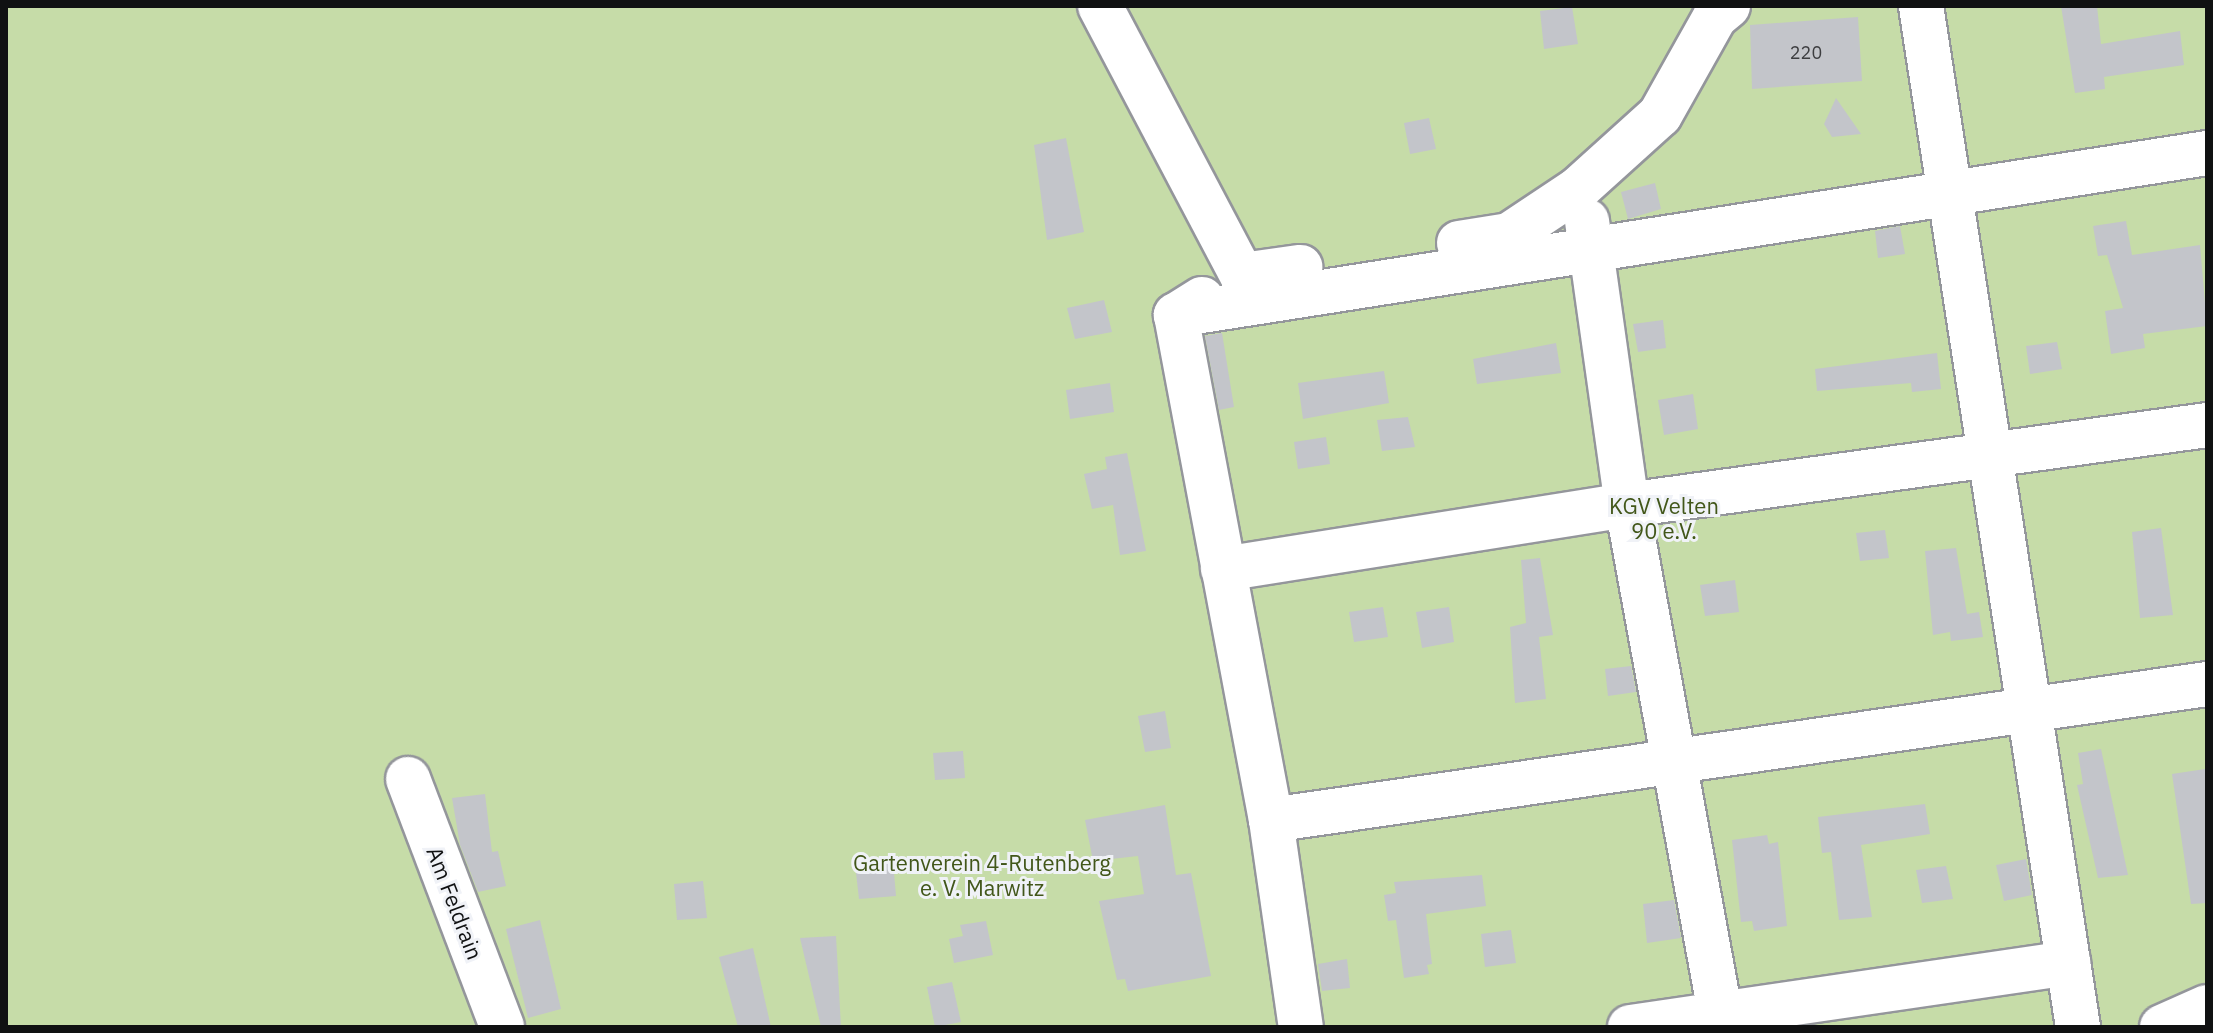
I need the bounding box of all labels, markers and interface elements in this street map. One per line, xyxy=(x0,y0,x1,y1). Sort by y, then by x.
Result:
house number: 220 xyxy=(1790,42,1822,64)
park label: KGV Velten 90 e.V. xyxy=(1609,492,1719,544)
street label: Am Feldrain xyxy=(421,843,489,963)
park label: Gartenverein 4-Rutenberg e. V. Marwitz xyxy=(853,849,1111,900)

